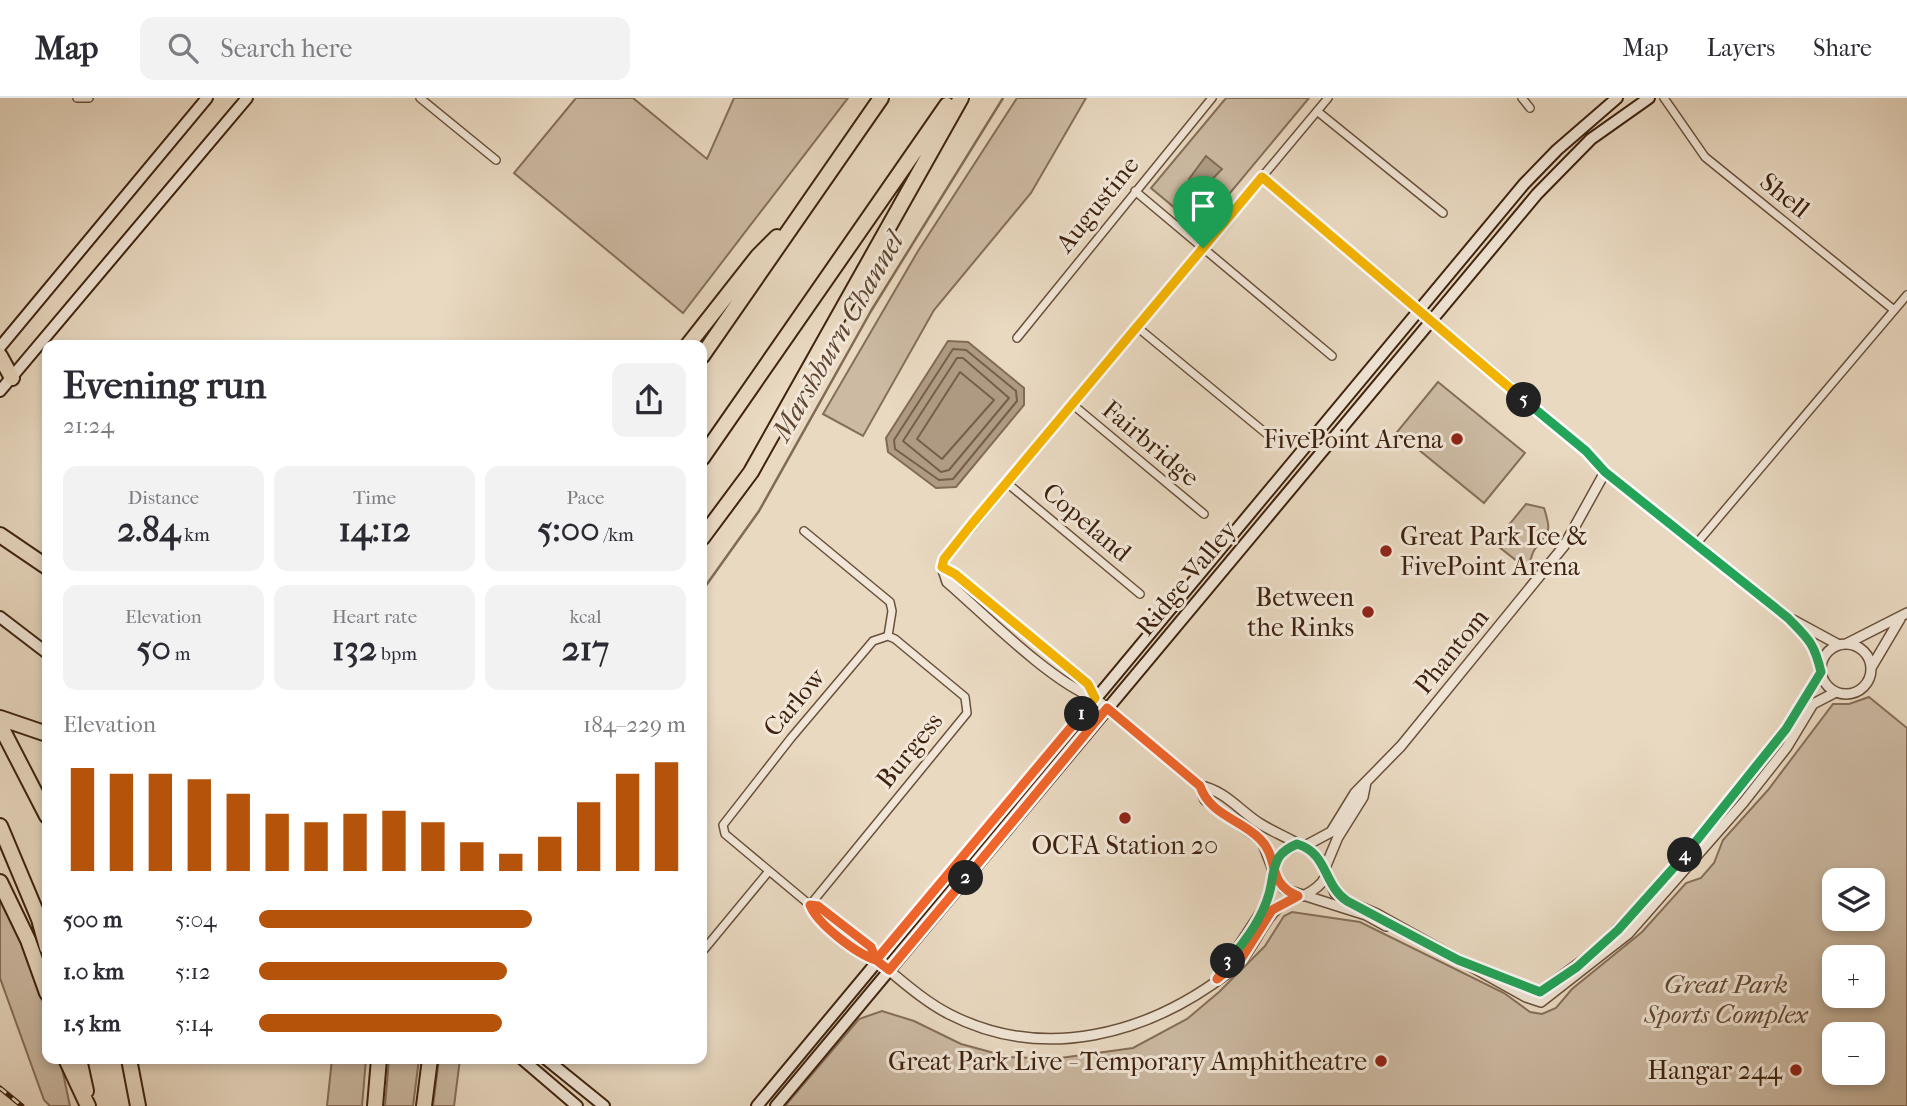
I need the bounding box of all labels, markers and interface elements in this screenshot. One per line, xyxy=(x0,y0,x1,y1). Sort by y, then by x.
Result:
search box xyxy=(140,17,630,80)
text: Map xyxy=(35,29,98,68)
icon: search xyxy=(164,29,202,67)
text: Search here xyxy=(220,33,352,64)
text: Map xyxy=(1623,34,1669,62)
text: Layers xyxy=(1707,34,1775,62)
text: Share xyxy=(1813,34,1872,62)
street label: Augustine xyxy=(1049,150,1146,259)
street label: Shell xyxy=(1754,166,1816,225)
pin xyxy=(1173,176,1233,248)
icon: arrive xyxy=(1184,187,1222,225)
water label: Marshburn Channel xyxy=(763,224,912,448)
text: Evening run xyxy=(63,363,266,408)
button: share xyxy=(612,363,686,437)
pin: 5 xyxy=(1506,382,1542,418)
text: 5 xyxy=(1519,388,1528,410)
street label: Fairbridge xyxy=(1096,394,1206,493)
text: 21:24 xyxy=(63,412,114,439)
place label: FivePoint Arena xyxy=(1263,424,1444,455)
marker: FivePoint Arena xyxy=(1449,431,1465,447)
street label: Copeland xyxy=(1036,476,1138,569)
text: Distance xyxy=(128,487,199,509)
text: Time xyxy=(353,487,396,509)
text: Pace xyxy=(567,487,604,509)
text: 2.84 xyxy=(117,509,180,550)
text: 14:12 xyxy=(338,509,411,550)
text: 5:00 xyxy=(537,509,599,550)
street label: Ridge Valley xyxy=(1129,514,1244,642)
place label: Great Park Ice & FivePoint Arena xyxy=(1400,521,1587,582)
text: km xyxy=(180,524,210,546)
text: /km xyxy=(599,524,634,546)
marker: Great Park Ice & FivePoint Arena xyxy=(1378,543,1394,559)
place label: Between the Rinks xyxy=(1247,582,1354,643)
street label: Phantom xyxy=(1408,602,1496,700)
marker: Between the Rinks xyxy=(1360,604,1376,620)
text: Elevation xyxy=(125,606,202,628)
text: Heart rate xyxy=(332,606,417,628)
text: kcal xyxy=(570,606,601,628)
text: 50 xyxy=(136,628,171,669)
text: 132 xyxy=(332,628,377,669)
text: 217 xyxy=(562,628,609,669)
text: m xyxy=(171,643,191,665)
text: bpm xyxy=(377,643,417,665)
street label: Carlow xyxy=(757,661,832,743)
pin: 1 xyxy=(1064,696,1100,732)
text: 1 xyxy=(1078,702,1085,724)
street label: Burgess xyxy=(869,706,949,794)
text: Elevation xyxy=(63,711,156,738)
text: 184–229 m xyxy=(583,711,686,738)
marker: OCFA Station 20 xyxy=(1117,810,1133,826)
place label: OCFA Station 20 xyxy=(1032,830,1218,861)
pin: 4 xyxy=(1668,838,1702,872)
text: 4 xyxy=(1679,843,1690,865)
pin: 2 xyxy=(948,860,984,896)
text: 2 xyxy=(961,866,970,888)
map controls xyxy=(1822,868,1885,1085)
button: layers xyxy=(1822,868,1885,931)
text: 500 m xyxy=(63,906,122,933)
text: 5:04 xyxy=(175,906,217,933)
pin: 3 xyxy=(1210,944,1246,978)
button: + xyxy=(1822,945,1885,1008)
text: 3 xyxy=(1224,949,1231,971)
text: 1.0 km xyxy=(63,958,124,985)
text: 5:12 xyxy=(175,958,211,985)
park label: Great Park Sports Complex xyxy=(1643,969,1809,1030)
text: 1.5 km xyxy=(63,1010,121,1037)
text: 5:14 xyxy=(175,1010,212,1037)
button: − xyxy=(1822,1022,1885,1085)
place label: Great Park Live - Temporary Amphitheatre xyxy=(888,1046,1367,1077)
marker: Great Park Live - Temporary Amphitheatre xyxy=(1373,1053,1389,1069)
place label: Hangar 244 xyxy=(1648,1055,1783,1086)
marker: Hangar 244 xyxy=(1788,1062,1804,1078)

